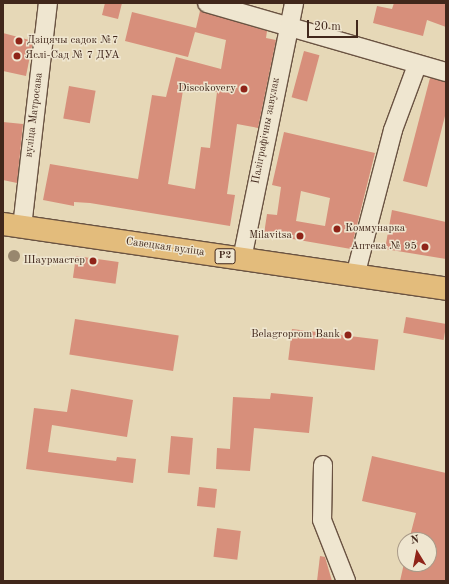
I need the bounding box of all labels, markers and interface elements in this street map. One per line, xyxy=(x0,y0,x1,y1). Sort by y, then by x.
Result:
scale bar xyxy=(309,12,360,38)
text: 20 m xyxy=(314,21,341,33)
place label: Дзіцячы садок №7 xyxy=(27,34,118,48)
marker: Дзіцячы садок №7 xyxy=(14,36,24,46)
place label: Яслі-Сад № 7 ДУА xyxy=(25,49,120,63)
marker: Яслі-Сад № 7 ДУА xyxy=(12,51,22,61)
street label: вуліца Матросава xyxy=(23,72,47,158)
street label: Паліграфічны завулак xyxy=(250,77,284,185)
place label: Discokovery xyxy=(178,82,236,96)
marker: Discokovery xyxy=(239,84,249,94)
place label: Коммунарка xyxy=(345,222,405,236)
marker: Коммунарка xyxy=(332,224,342,234)
place label: Milavitsa xyxy=(249,229,292,243)
marker: Milavitsa xyxy=(295,231,305,241)
street label: Савецкая вуліца xyxy=(125,236,205,260)
place label: Аптека № 95 xyxy=(351,240,417,254)
marker: Аптека № 95 xyxy=(420,242,430,252)
road number: Р2 xyxy=(214,248,236,264)
place label: Шаурмастер xyxy=(23,254,85,268)
marker: Шаурмастер xyxy=(88,256,98,266)
place label: Belagroprom Bank xyxy=(251,328,340,342)
marker: Belagroprom Bank xyxy=(343,330,353,340)
north arrow xyxy=(397,532,437,572)
text: N xyxy=(410,535,420,547)

